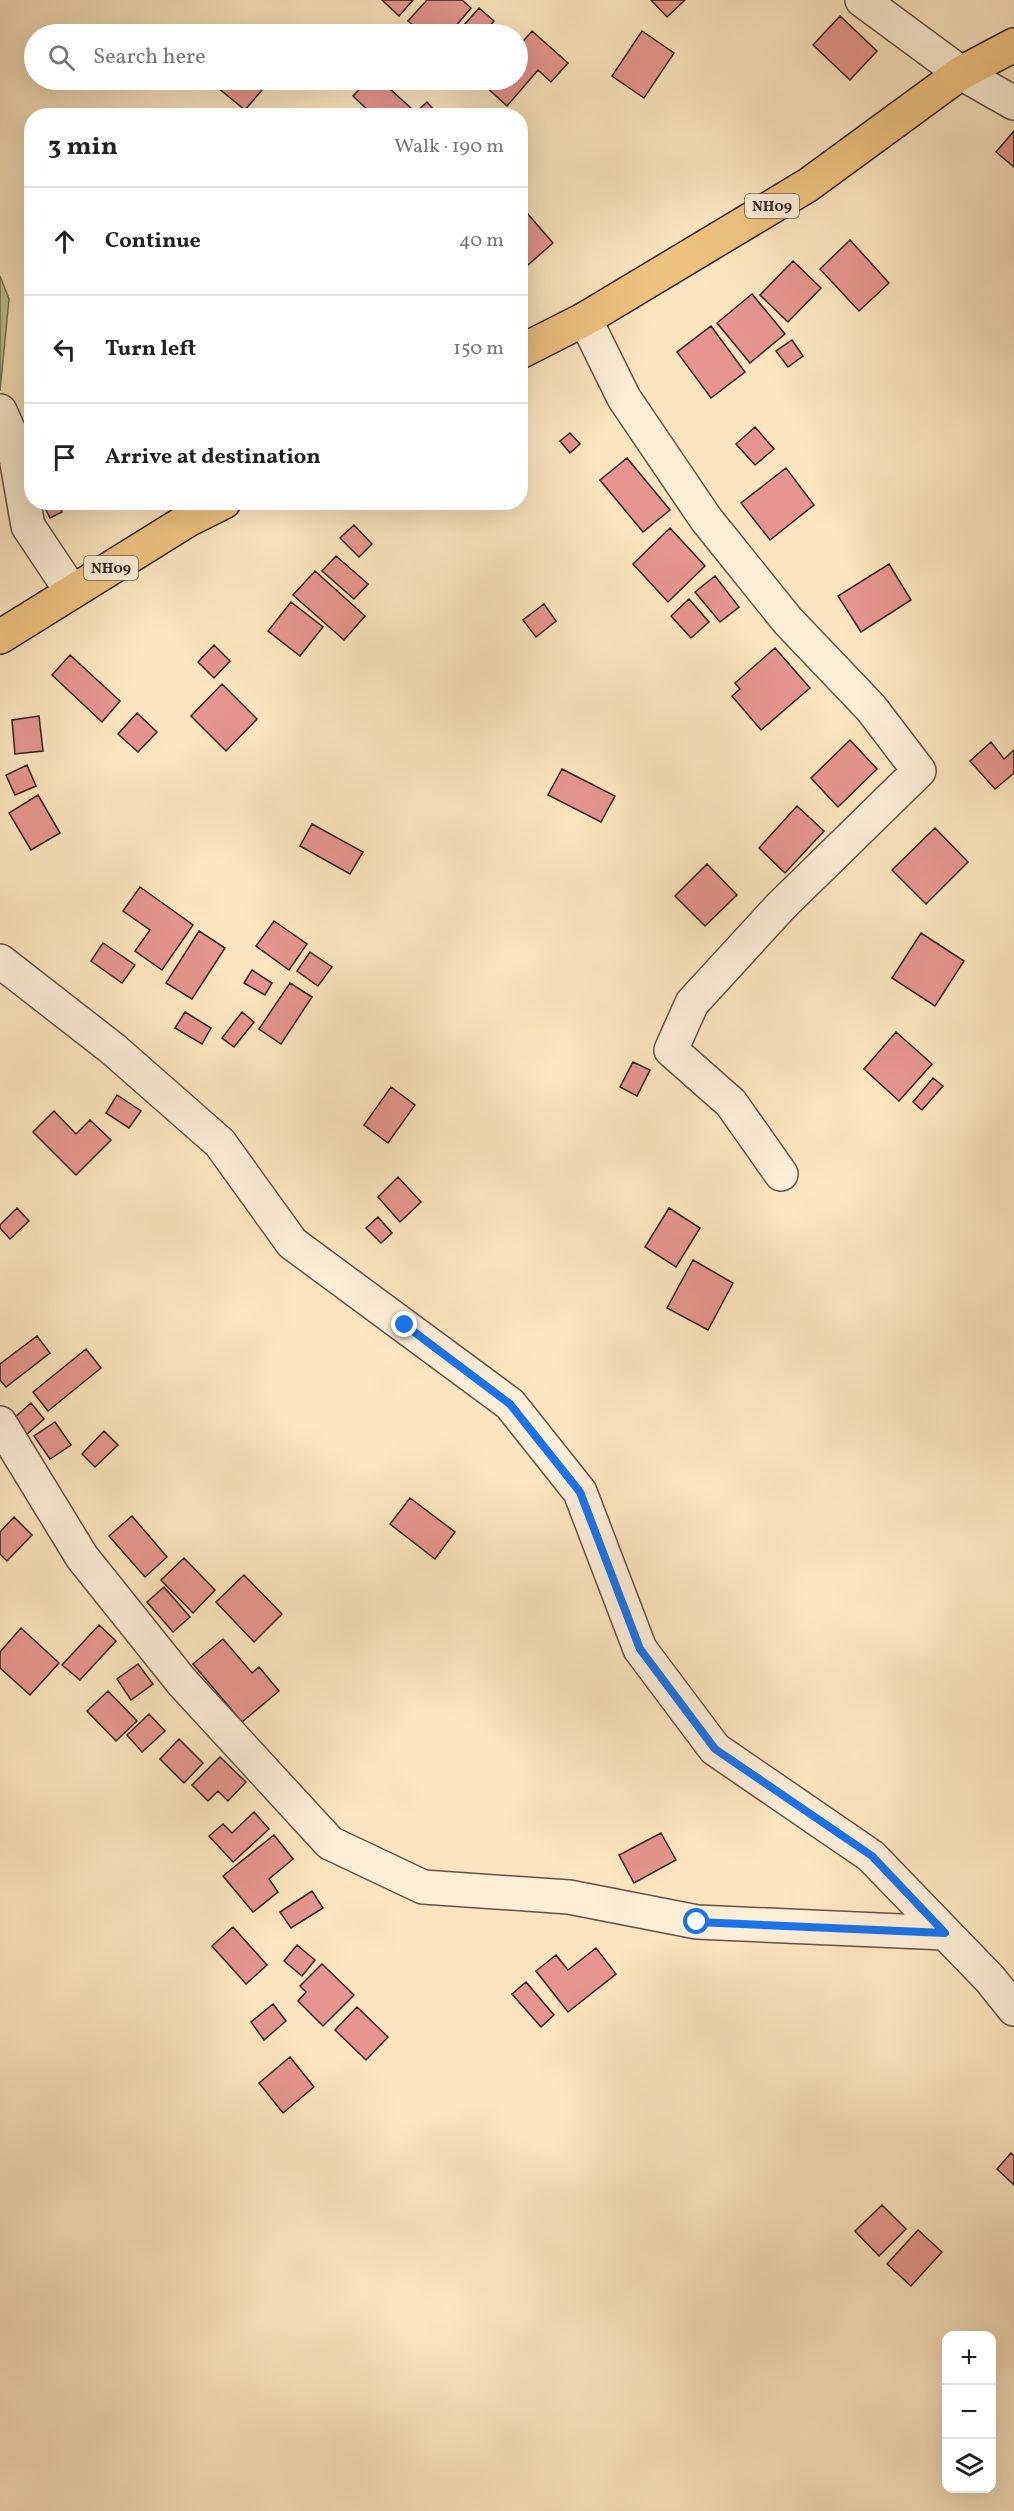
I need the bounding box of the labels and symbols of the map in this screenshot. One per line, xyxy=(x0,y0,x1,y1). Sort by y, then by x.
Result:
road number: NH09 xyxy=(745,194,799,218)
road number: NH09 xyxy=(84,556,138,580)
route end xyxy=(391,1311,417,1337)
route start xyxy=(683,1908,709,1934)

